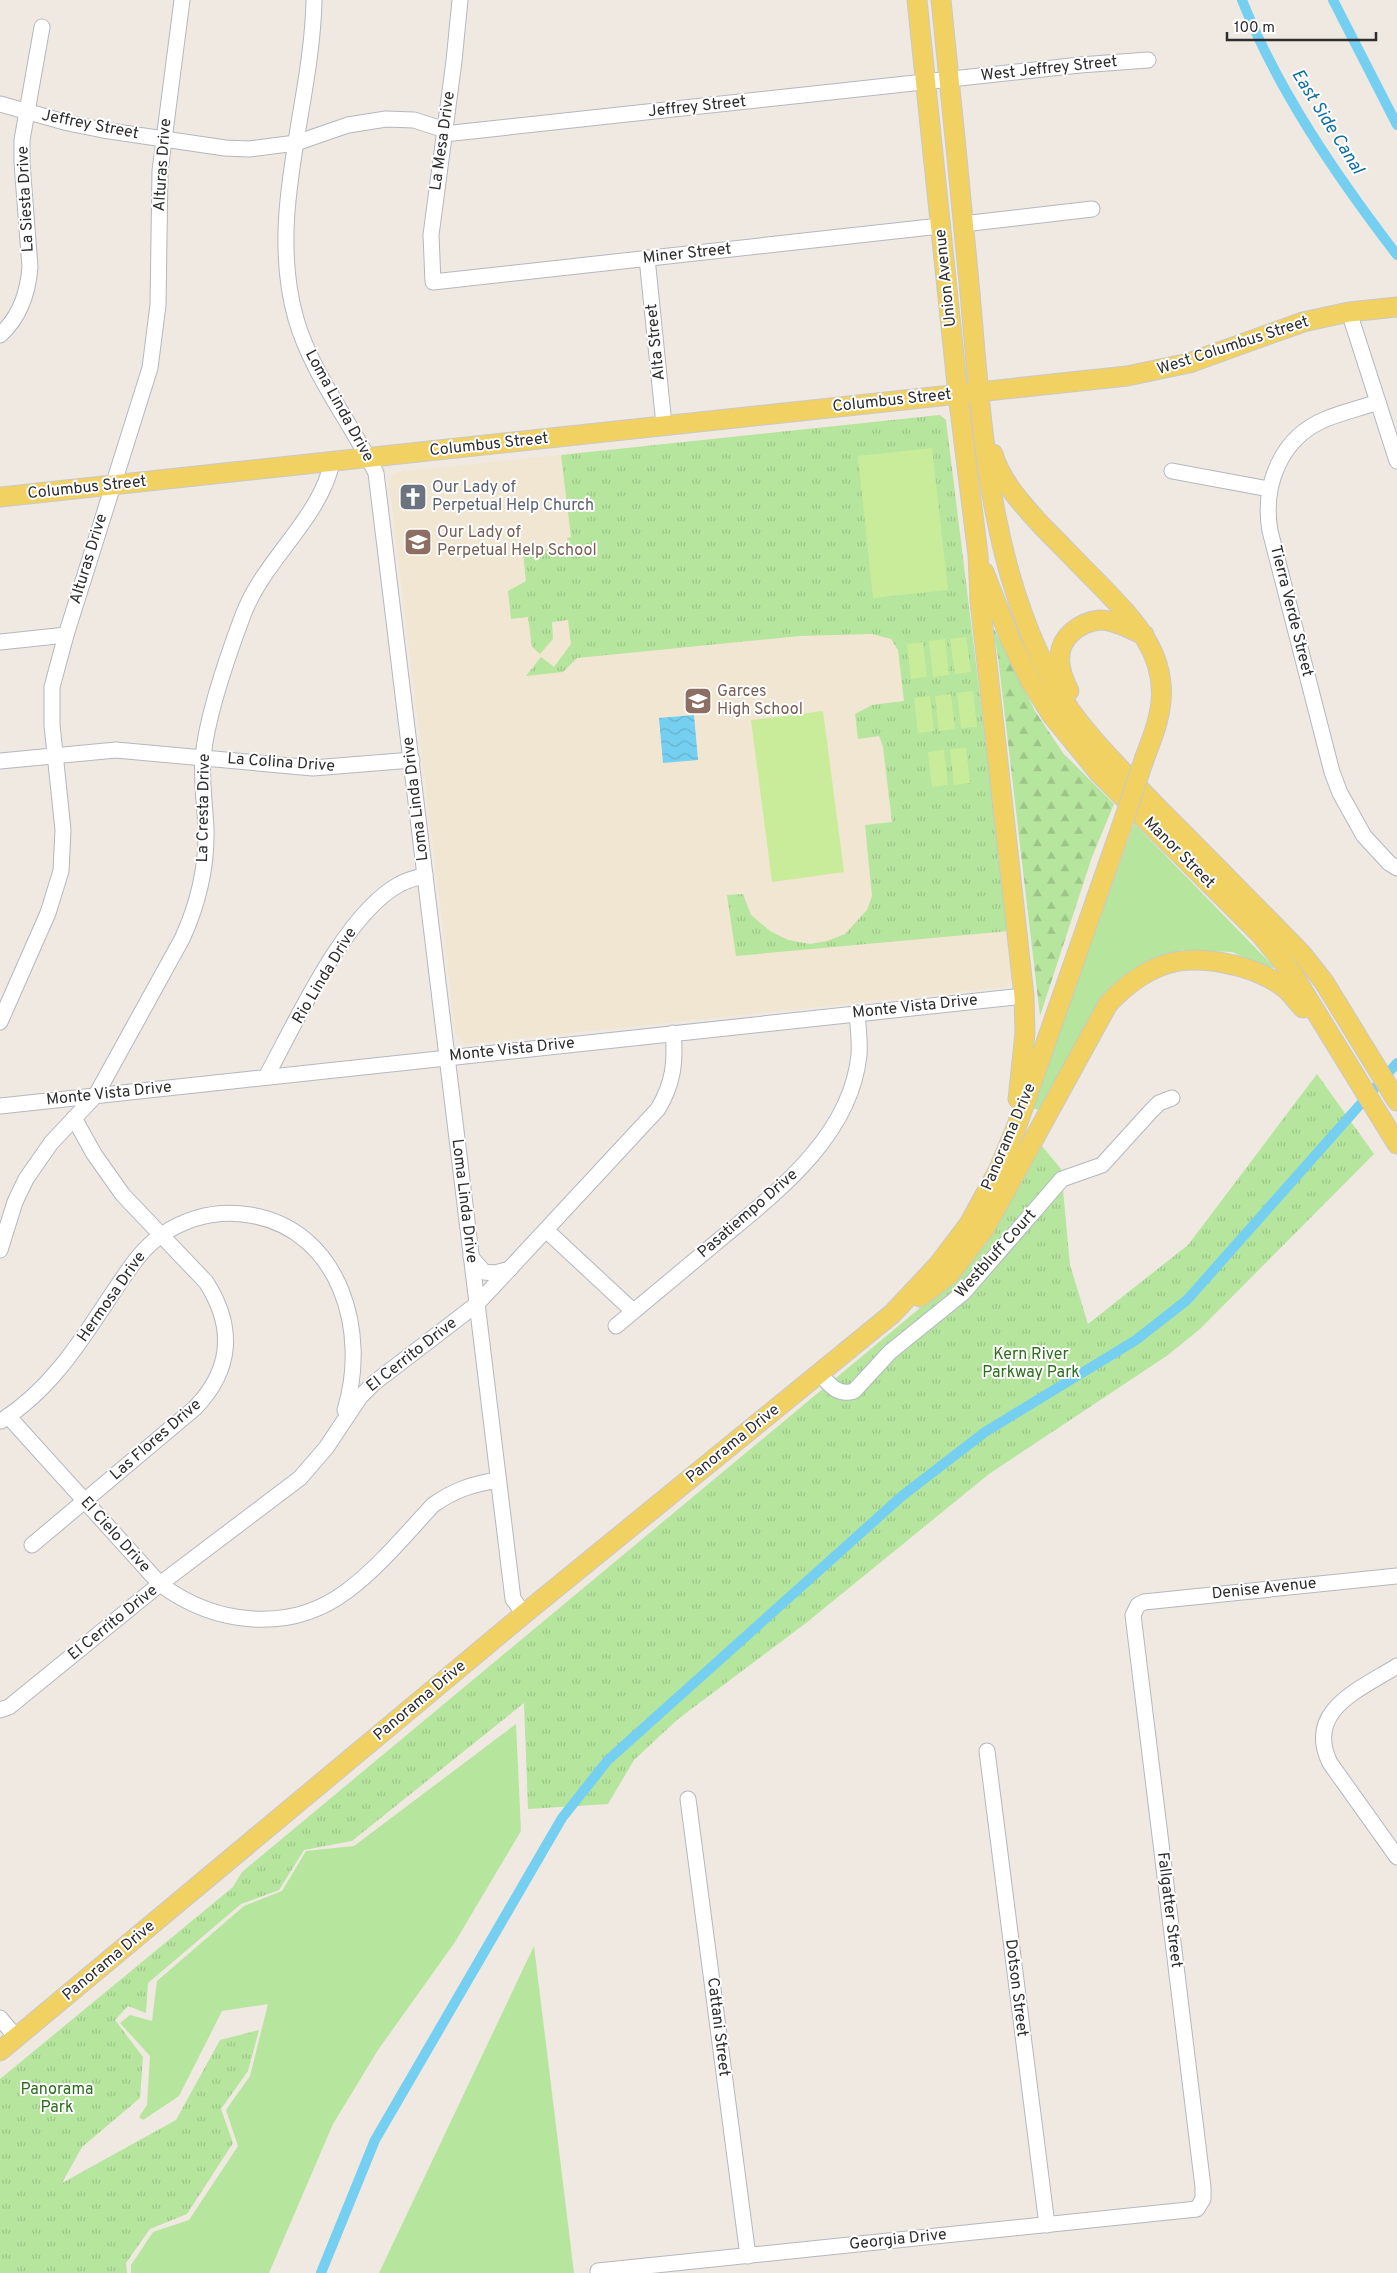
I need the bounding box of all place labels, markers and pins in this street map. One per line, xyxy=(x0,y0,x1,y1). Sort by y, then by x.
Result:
place label: Our Lady of Perpetual Help Church xyxy=(432,478,594,516)
church icon: Our Lady of Perpetual Help Church xyxy=(398,482,428,512)
place label: Our Lady of Perpetual Help School xyxy=(437,523,597,561)
school or university icon: Our Lady of Perpetual Help School xyxy=(403,527,433,557)
place label: Garces High School xyxy=(717,682,803,720)
school or university icon: Garces High School xyxy=(683,686,713,716)

